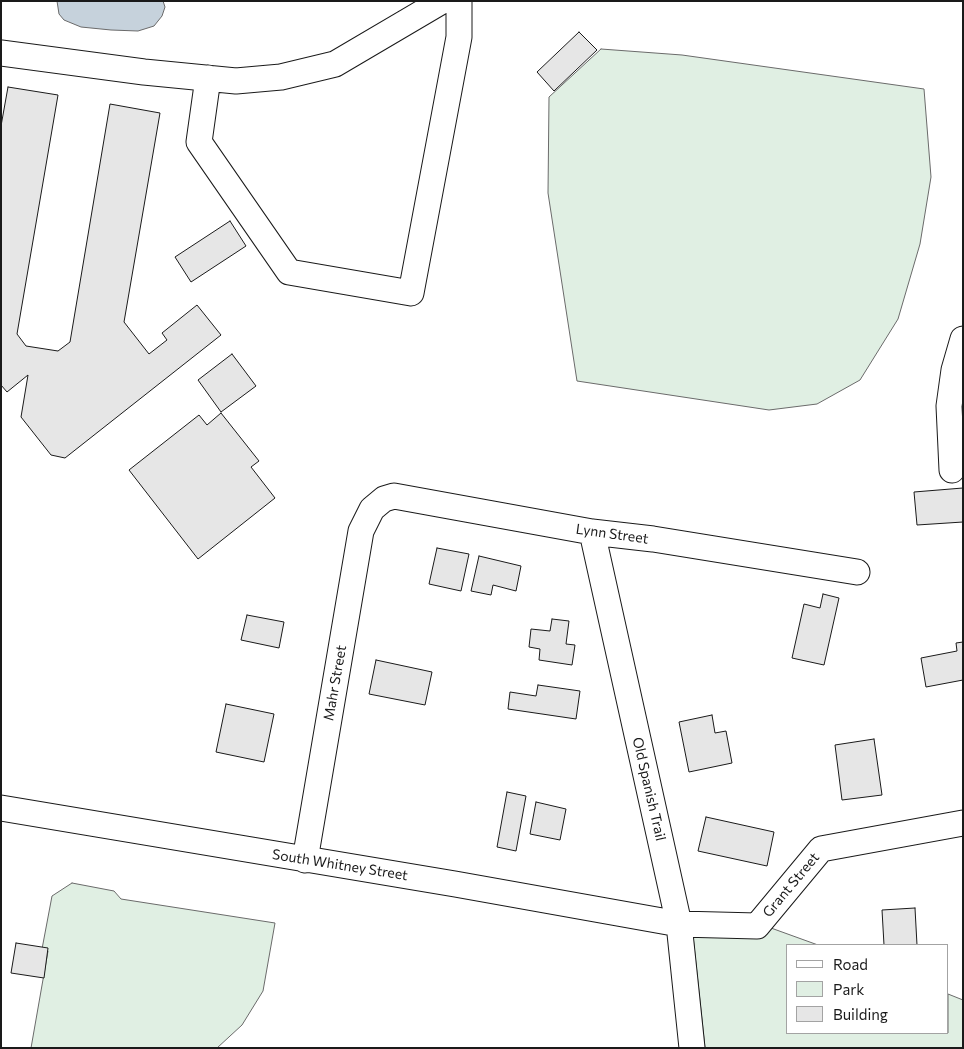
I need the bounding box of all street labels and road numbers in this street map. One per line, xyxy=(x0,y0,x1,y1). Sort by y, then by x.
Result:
street label: Lynn Street xyxy=(575,521,649,547)
street label: Mahr Street xyxy=(320,644,350,722)
street label: Old Spanish Trail xyxy=(629,735,669,843)
street label: South Whitney Street xyxy=(271,846,409,884)
street label: Grant Street xyxy=(759,849,823,921)

